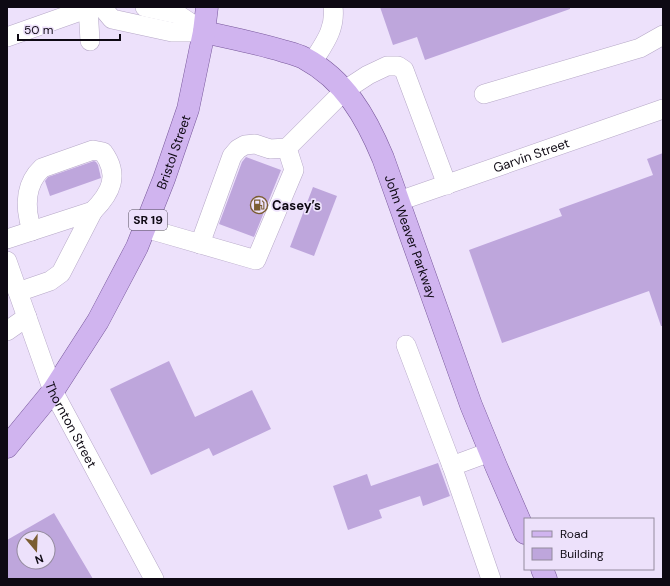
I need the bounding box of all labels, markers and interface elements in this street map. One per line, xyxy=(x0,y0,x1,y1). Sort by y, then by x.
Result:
scale bar xyxy=(18,16,120,42)
text: 50 m xyxy=(24,22,53,38)
street label: Bristol Street xyxy=(152,112,194,192)
street label: Garvin Street xyxy=(491,134,572,176)
street label: John Weaver Parkway xyxy=(381,172,441,301)
fuel station icon: Casey’s xyxy=(249,195,269,215)
place label: Casey’s xyxy=(272,197,321,214)
road number: SR 19 xyxy=(129,210,167,230)
street label: Thornton Street xyxy=(42,379,101,471)
legend xyxy=(524,518,654,570)
text: Road xyxy=(560,526,588,542)
north arrow xyxy=(16,530,56,570)
text: Building xyxy=(560,546,604,562)
text: N xyxy=(33,552,45,567)

